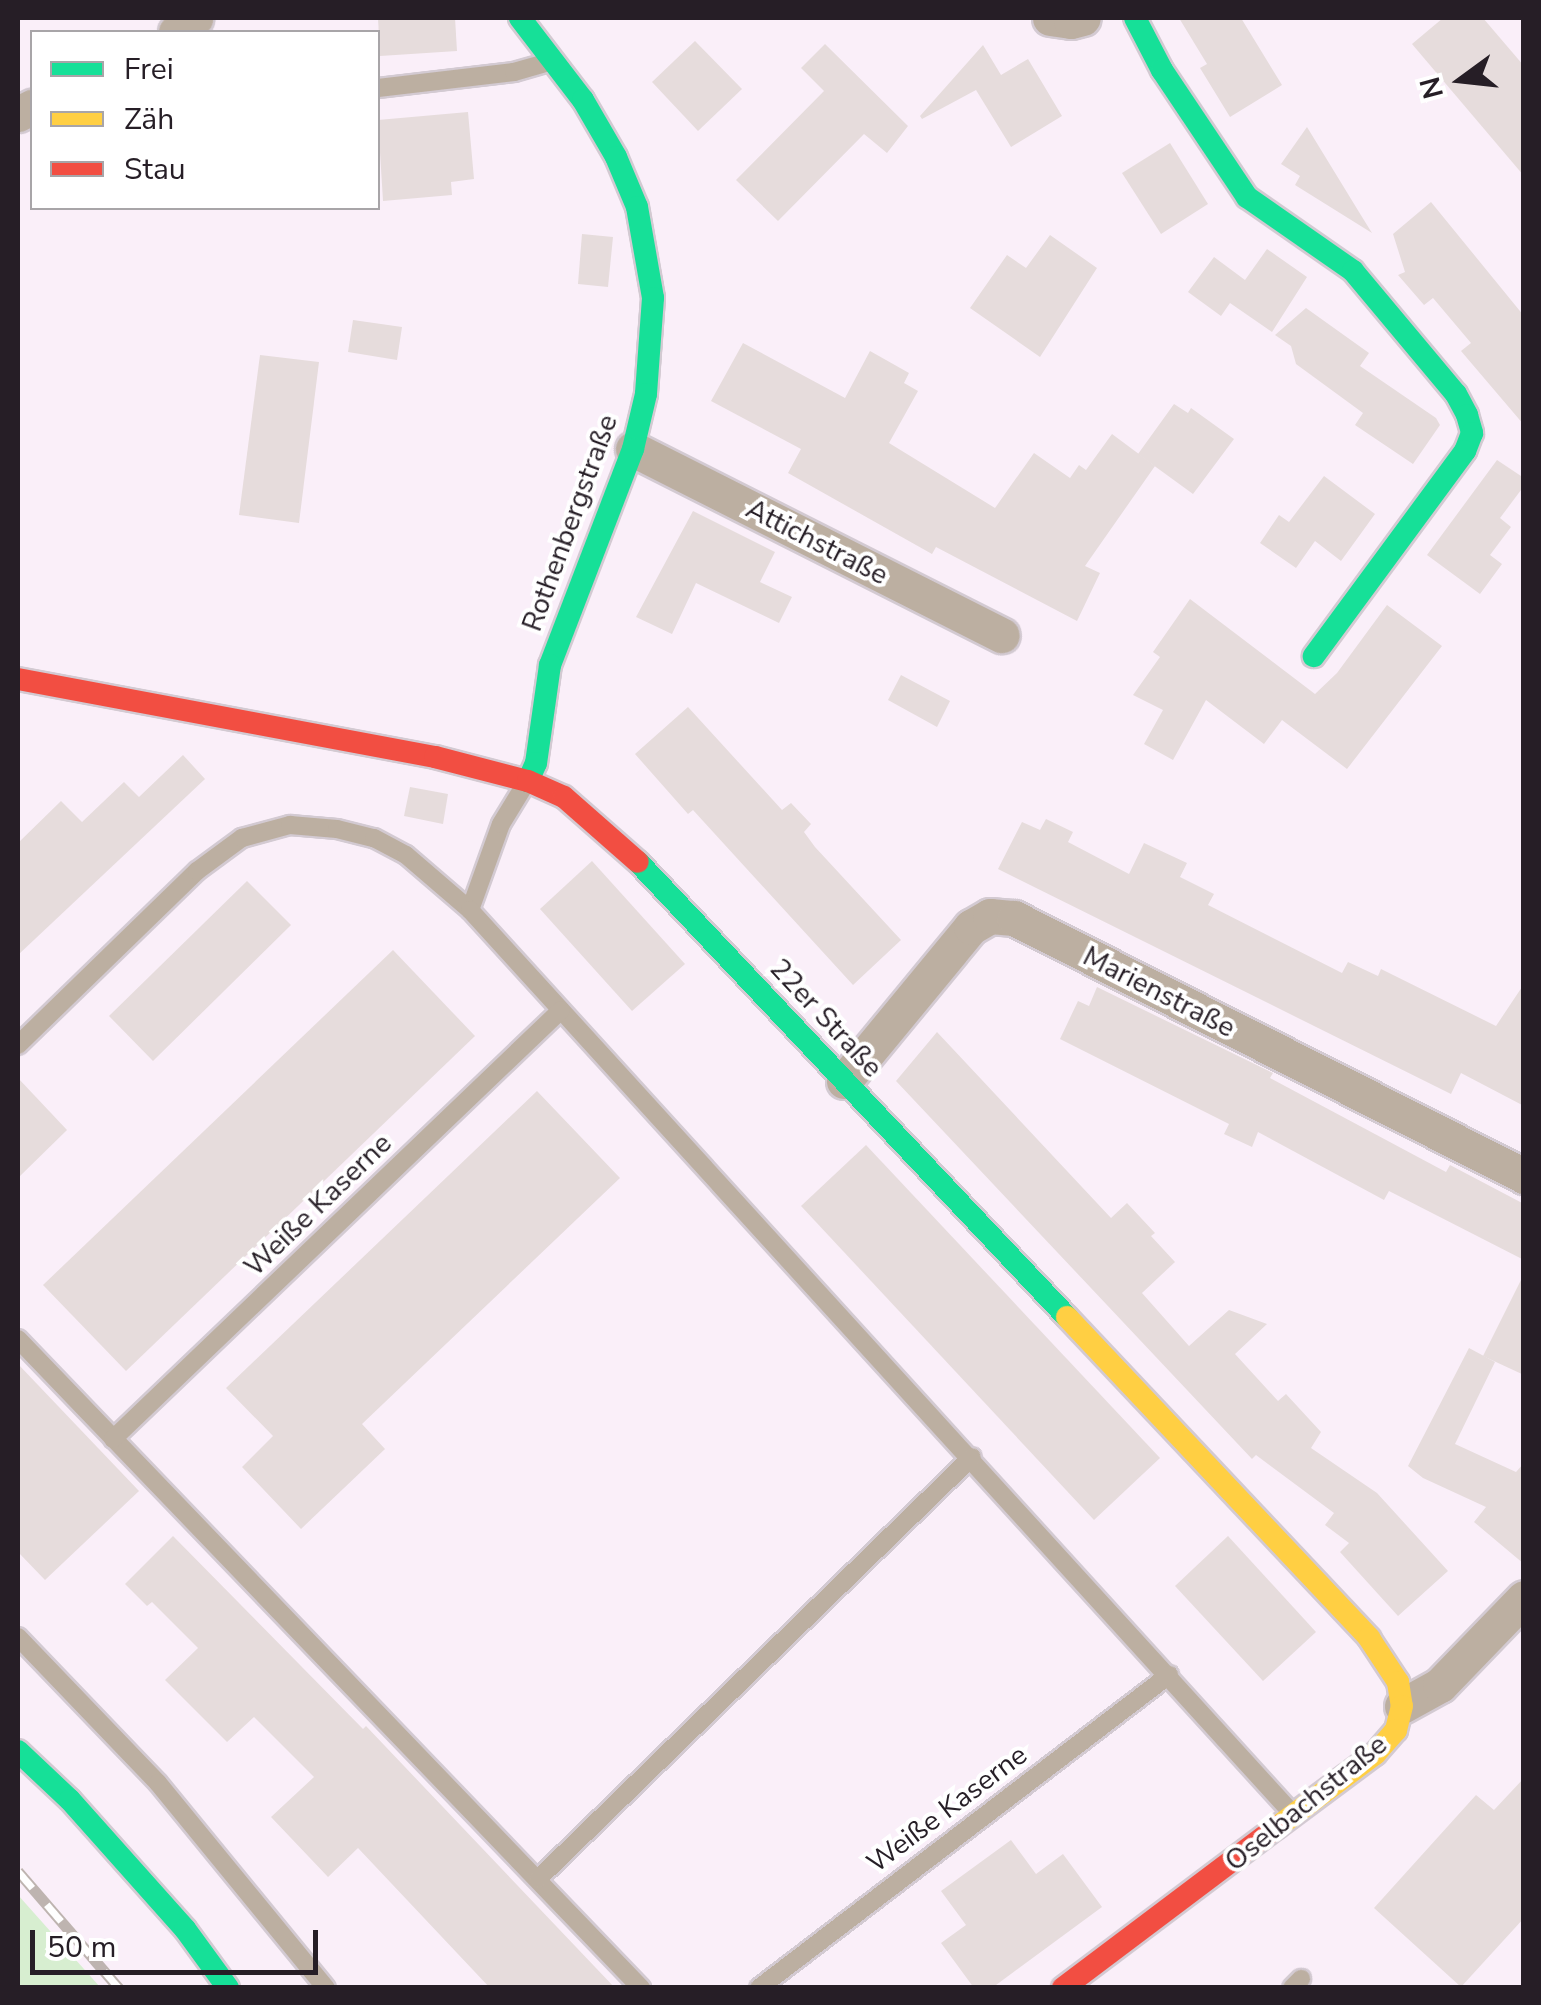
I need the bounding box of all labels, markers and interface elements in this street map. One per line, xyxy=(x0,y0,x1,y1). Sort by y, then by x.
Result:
legend xyxy=(30,30,380,210)
north arrow xyxy=(1411,30,1511,130)
text: Frei xyxy=(124,49,174,90)
text: N xyxy=(1411,73,1453,103)
text: Zäh xyxy=(124,99,174,140)
text: Stau xyxy=(124,149,186,190)
street label: Rothenbergstraße xyxy=(515,410,625,636)
street label: Attichstraße xyxy=(740,492,894,592)
street label: Marienstraße xyxy=(1077,939,1241,1045)
street label: 22er Straße xyxy=(763,952,889,1084)
street label: Weiße Kaserne xyxy=(237,1126,399,1284)
street label: Oselbachstraße xyxy=(1218,1728,1394,1878)
street label: Weiße Kaserne xyxy=(860,1738,1034,1880)
scale bar xyxy=(35,1910,322,1972)
text: 50 m xyxy=(47,1927,116,1968)

